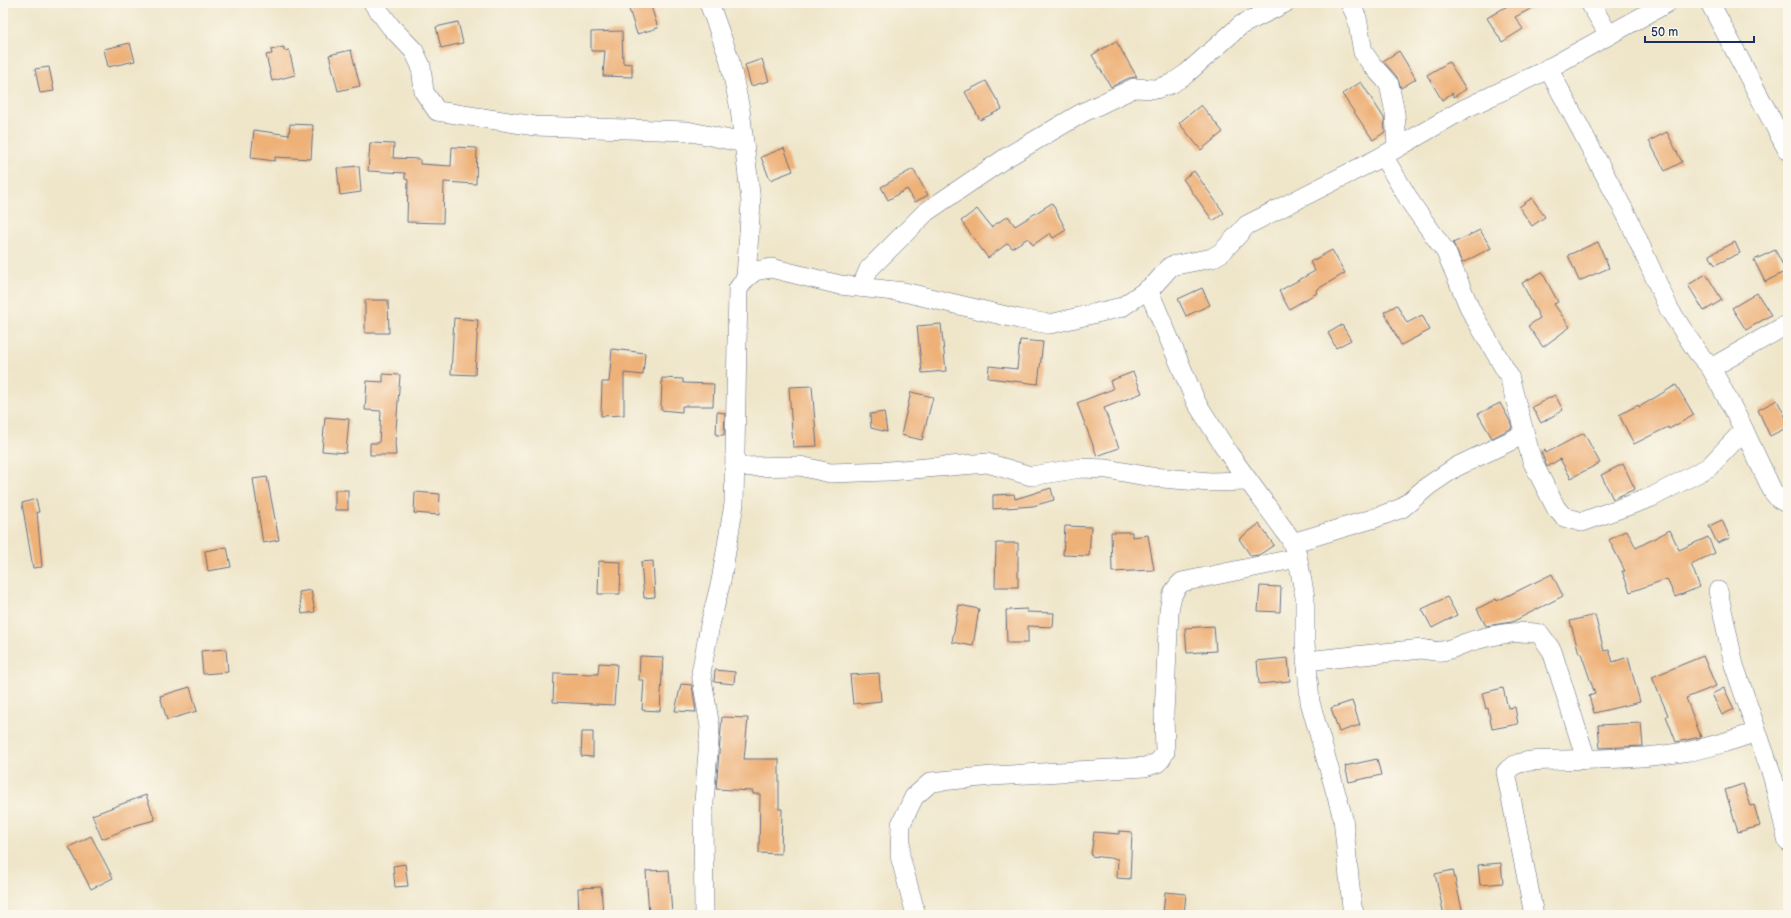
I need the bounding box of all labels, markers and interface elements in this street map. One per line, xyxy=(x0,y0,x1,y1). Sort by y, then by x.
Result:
scale bar xyxy=(1645,18,1754,44)
text: 50 m xyxy=(1651,25,1678,40)

